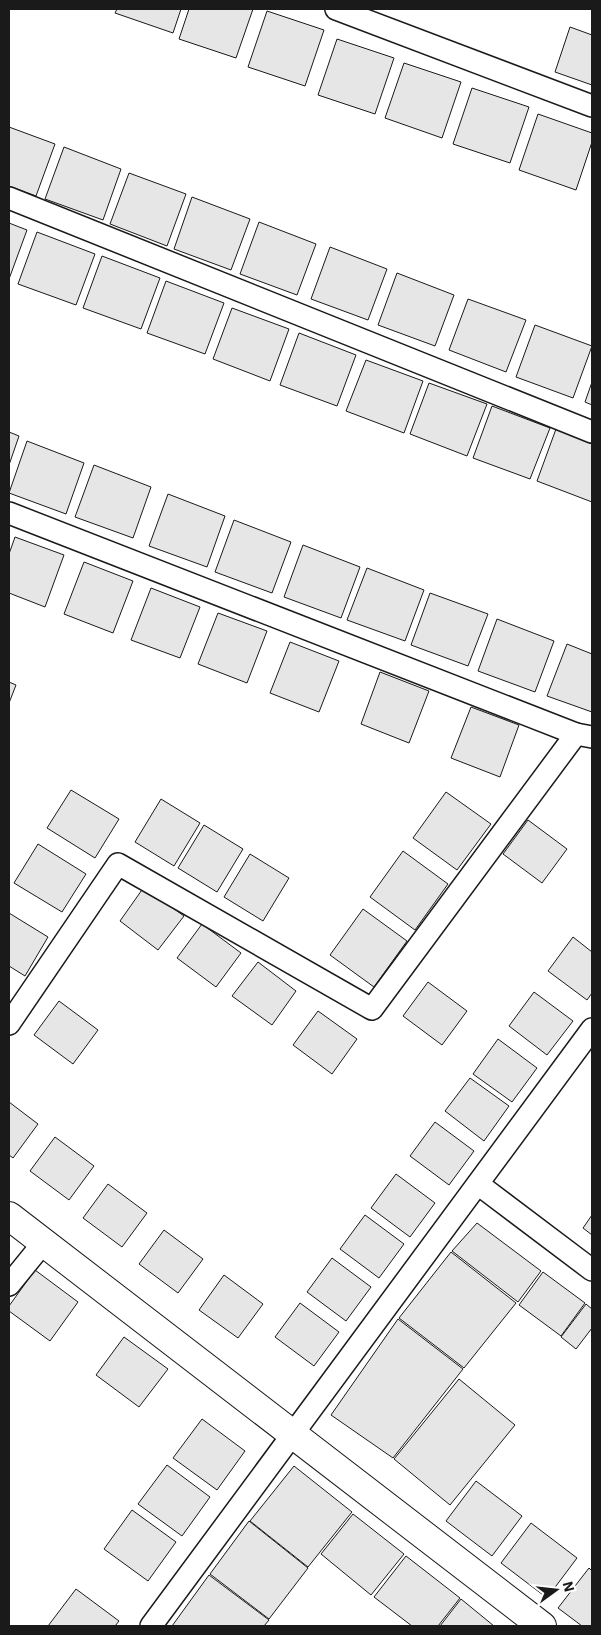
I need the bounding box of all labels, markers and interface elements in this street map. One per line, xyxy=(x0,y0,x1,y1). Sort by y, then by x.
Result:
north arrow xyxy=(531,1565,581,1615)
text: N xyxy=(559,1579,579,1594)

